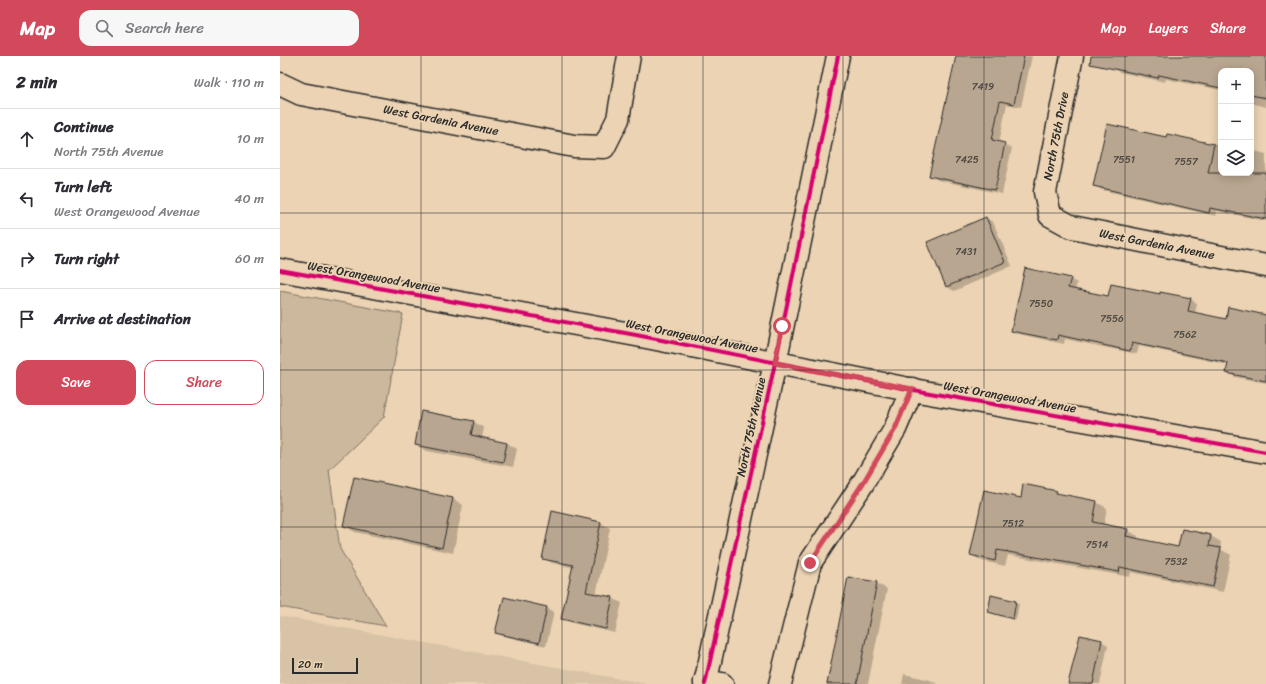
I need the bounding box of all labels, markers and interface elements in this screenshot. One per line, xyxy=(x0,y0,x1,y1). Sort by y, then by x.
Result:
search box xyxy=(79,10,359,46)
text: Map xyxy=(20,12,55,45)
text: Search here xyxy=(125,15,204,41)
text: Map xyxy=(1101,16,1126,41)
text: Layers xyxy=(1148,16,1188,41)
text: Share xyxy=(1210,16,1246,41)
icon: search xyxy=(93,17,115,39)
text: 2 min xyxy=(16,67,57,97)
map controls xyxy=(1218,68,1254,176)
button: + xyxy=(1218,68,1254,104)
text: Walk · 110 m xyxy=(194,71,264,94)
house number: 7419 xyxy=(972,78,994,96)
street label: North 75th Drive xyxy=(1037,90,1075,182)
street label: West Gardenia Avenue xyxy=(381,98,501,142)
button: − xyxy=(1218,104,1254,140)
text: Continue xyxy=(54,114,114,140)
text: 10 m xyxy=(237,127,264,150)
icon: ahead xyxy=(16,128,38,150)
text: North 75th Avenue xyxy=(54,140,164,163)
button: layers xyxy=(1218,140,1254,176)
house number: 7425 xyxy=(955,151,979,169)
house number: 7551 xyxy=(1113,151,1135,169)
house number: 7557 xyxy=(1174,153,1199,171)
text: Turn left xyxy=(54,174,112,200)
text: 40 m xyxy=(234,187,264,210)
icon: left xyxy=(16,188,38,210)
text: West Orangewood Avenue xyxy=(54,200,200,223)
street label: West Gardenia Avenue xyxy=(1097,222,1217,266)
house number: 7431 xyxy=(955,243,977,261)
text: Turn right xyxy=(54,246,119,272)
text: 60 m xyxy=(235,247,264,270)
icon: right xyxy=(16,248,38,270)
street label: West Orangewood Avenue xyxy=(306,254,442,300)
house number: 7550 xyxy=(1029,295,1053,313)
text: Arrive at destination xyxy=(54,306,191,332)
icon: arrive xyxy=(16,308,38,330)
house number: 7556 xyxy=(1100,310,1124,328)
street label: West Orangewood Avenue xyxy=(624,312,760,360)
route start xyxy=(773,317,791,335)
house number: 7562 xyxy=(1173,326,1197,344)
button: Save xyxy=(16,360,136,405)
button: Share xyxy=(144,360,264,405)
street label: West Orangewood Avenue xyxy=(942,374,1078,420)
street label: North 75th Avenue xyxy=(730,375,772,479)
house number: 7512 xyxy=(1002,515,1024,533)
house number: 7514 xyxy=(1086,536,1108,554)
house number: 7532 xyxy=(1164,553,1188,571)
route end xyxy=(801,554,819,572)
text: 20 m xyxy=(298,655,323,674)
scale bar xyxy=(292,656,358,675)

